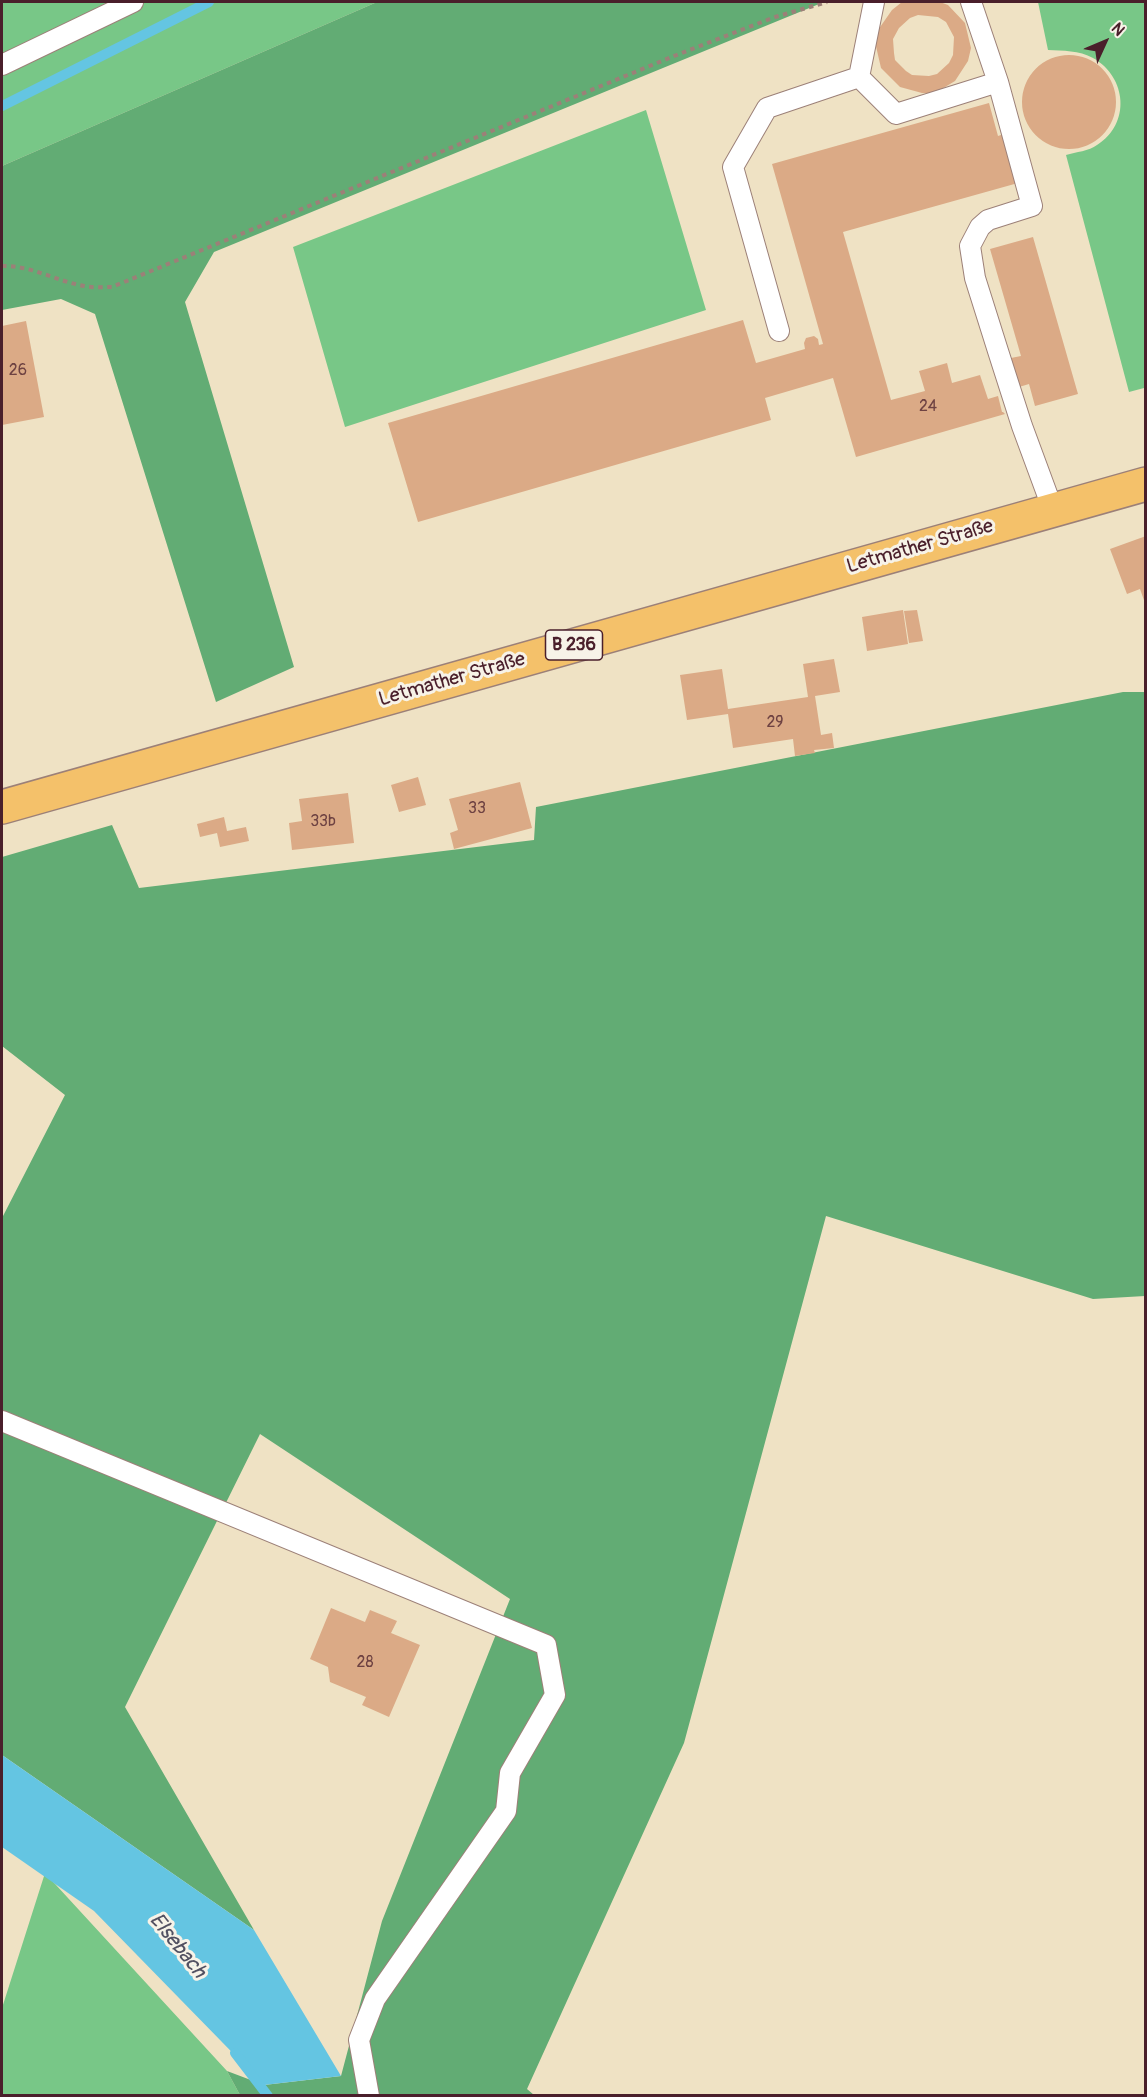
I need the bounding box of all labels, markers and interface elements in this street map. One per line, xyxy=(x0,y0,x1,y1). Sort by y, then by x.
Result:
north arrow xyxy=(1075,12,1135,72)
text: N xyxy=(1107,19,1129,40)
house number: 26 xyxy=(9,361,27,381)
house number: 24 xyxy=(919,397,937,417)
street label: Letmather Straße xyxy=(844,515,996,579)
road number: B 236 xyxy=(546,630,602,660)
street label: Letmather Straße xyxy=(376,648,528,712)
house number: 29 xyxy=(766,713,784,733)
house number: 33 xyxy=(468,799,486,819)
house number: 33b xyxy=(310,812,336,832)
house number: 28 xyxy=(356,1653,374,1673)
water label: Elsebach xyxy=(143,1908,211,1984)

